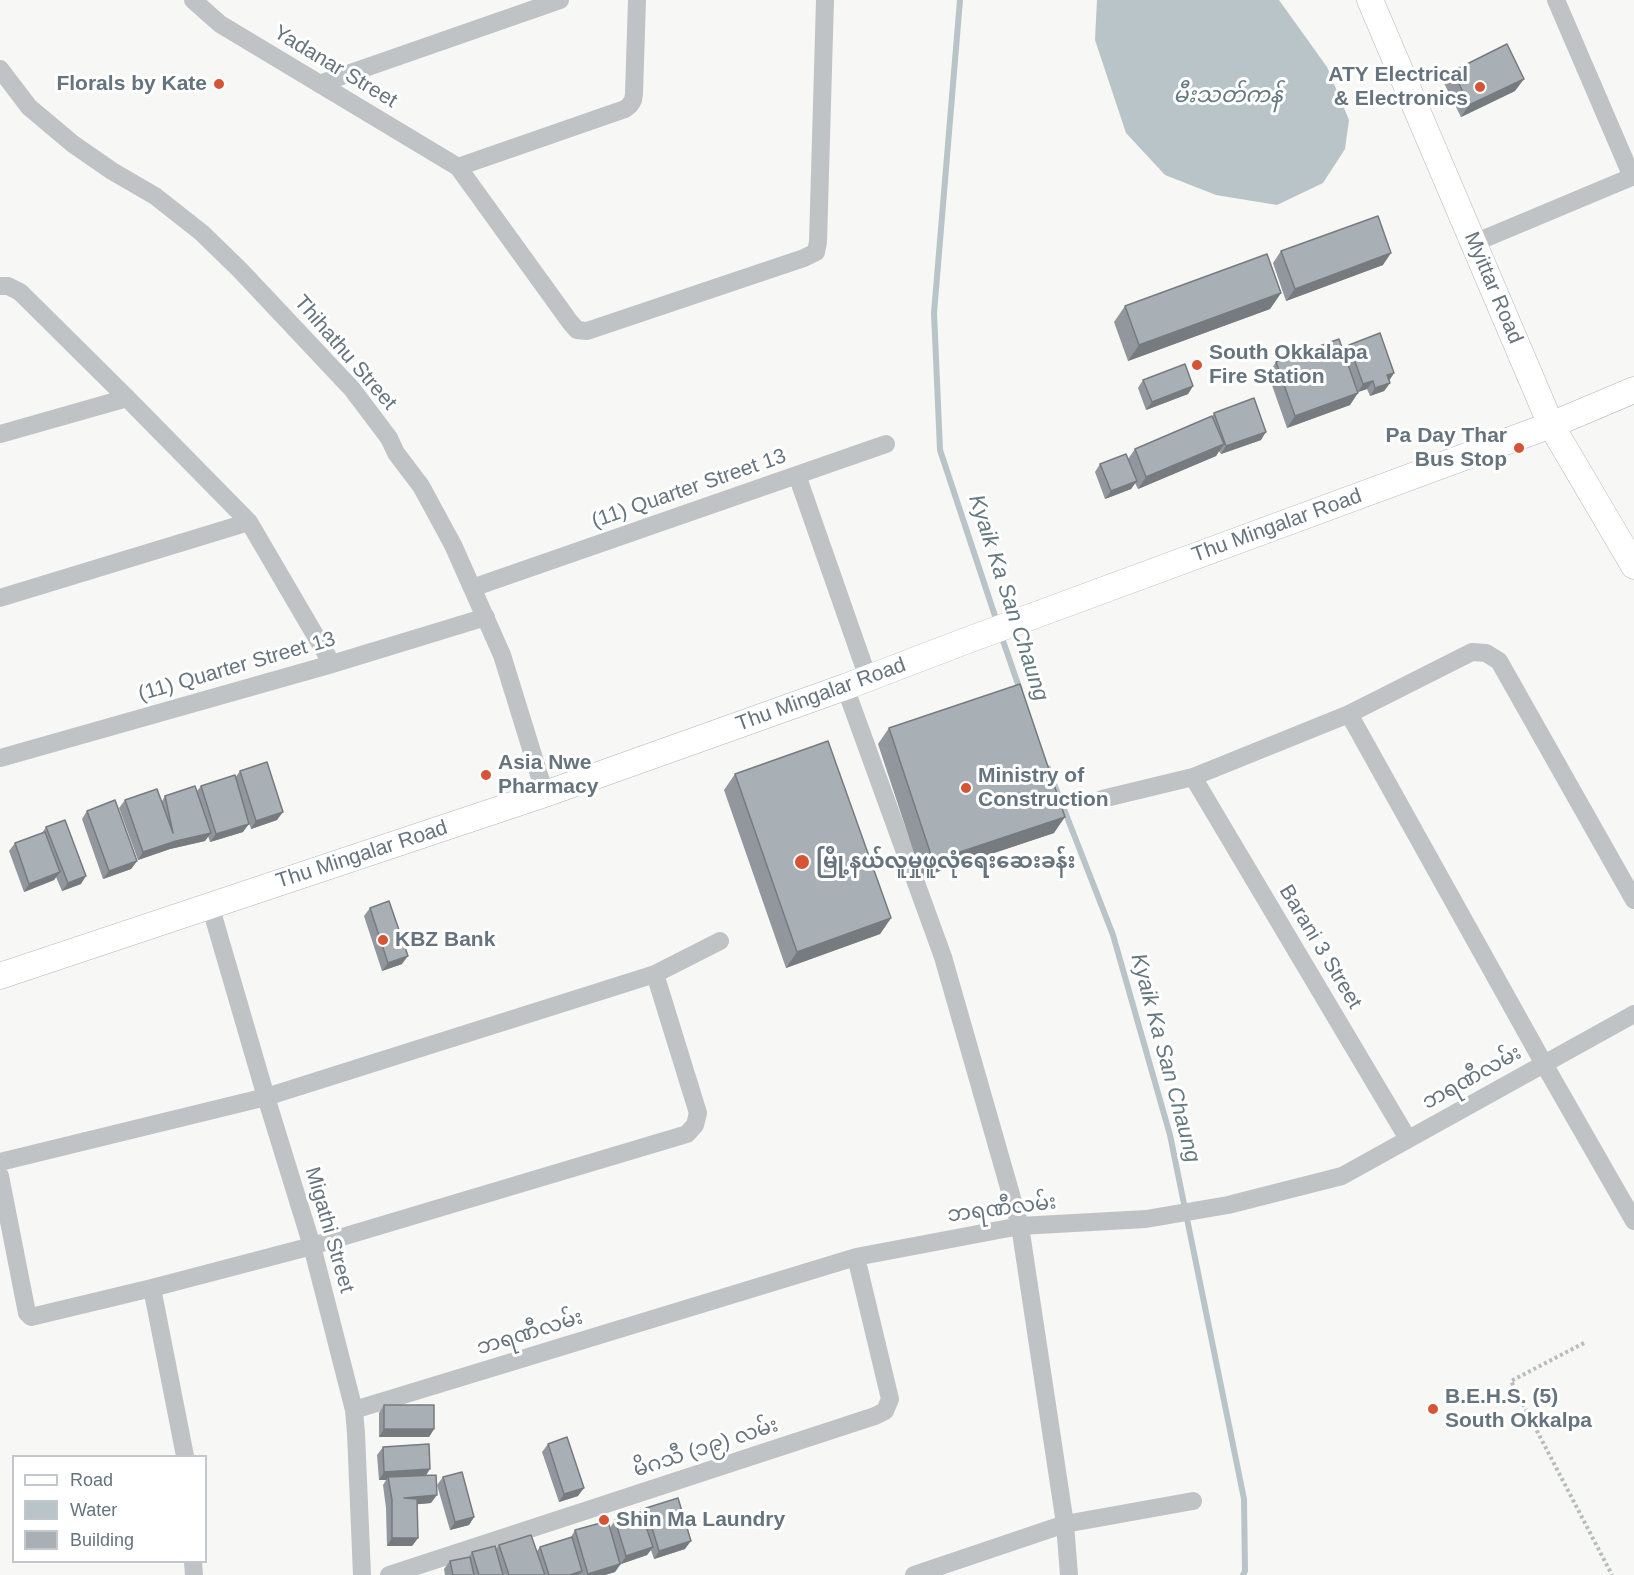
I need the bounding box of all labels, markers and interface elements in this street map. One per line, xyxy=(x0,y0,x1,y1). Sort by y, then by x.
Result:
street label: Yadanar Street xyxy=(269,20,401,114)
place label: ATY Electrical & Electronics xyxy=(1328,62,1468,112)
place label: Florals by Kate xyxy=(56,71,207,97)
marker: Florals by Kate xyxy=(212,77,226,91)
marker: ATY Electrical & Electronics xyxy=(1473,80,1487,94)
water label: မီးသတ်ကန် xyxy=(1173,83,1283,109)
street label: Myittar Road xyxy=(1458,228,1528,348)
street label: Thihathu Street xyxy=(288,291,402,415)
place label: South Okkalapa Fire Station xyxy=(1209,340,1368,390)
marker: South Okkalapa Fire Station xyxy=(1190,358,1204,372)
place label: Pa Day Thar Bus Stop xyxy=(1386,423,1507,473)
marker: Pa Day Thar Bus Stop xyxy=(1512,441,1526,455)
street label: (11) Quarter Street 13 xyxy=(589,444,789,534)
street label: Thu Mingalar Road xyxy=(1189,484,1365,568)
water label: Kyaik Ka San Chaung xyxy=(962,492,1054,704)
street label: (11) Quarter Street 13 xyxy=(136,627,338,707)
street label: Thu Mingalar Road xyxy=(733,653,909,737)
place label: Asia Nwe Pharmacy xyxy=(498,750,598,800)
place label: Ministry of Construction xyxy=(978,763,1109,813)
marker: Asia Nwe Pharmacy xyxy=(479,768,493,782)
marker: Ministry of Construction xyxy=(959,781,973,795)
street label: Thu Mingalar Road xyxy=(273,815,451,895)
place label: မြို့နယ်လူမှုဖူလုံရေးဆေးခန်း xyxy=(816,849,1076,875)
marker: မြို့နယ်လူမှုဖူလုံရေးဆေးခန်း xyxy=(793,853,811,871)
street label: Barani 3 Street xyxy=(1273,880,1367,1014)
place label: KBZ Bank xyxy=(395,927,495,953)
marker: KBZ Bank xyxy=(376,933,390,947)
water label: Kyaik Ka San Chaung xyxy=(1124,951,1206,1165)
street label: ဘရဏီလမ်း xyxy=(1418,1040,1526,1116)
street label: Migathi Street xyxy=(299,1164,359,1296)
street label: ဘရဏီလမ်း xyxy=(946,1190,1058,1228)
street label: ဘရဏီလမ်း xyxy=(474,1305,586,1361)
place label: B.E.H.S. (5) South Okkalpa xyxy=(1445,1384,1592,1434)
marker: B.E.H.S. (5) South Okkalpa xyxy=(1426,1402,1440,1416)
street label: မိဂသီ (၁၉) လမ်း xyxy=(630,1413,782,1483)
legend xyxy=(12,1455,207,1563)
text: Road xyxy=(70,1470,113,1490)
text: Water xyxy=(70,1500,117,1520)
place label: Shin Ma Laundry xyxy=(616,1507,785,1533)
marker: Shin Ma Laundry xyxy=(597,1513,611,1527)
text: Building xyxy=(70,1530,134,1550)

